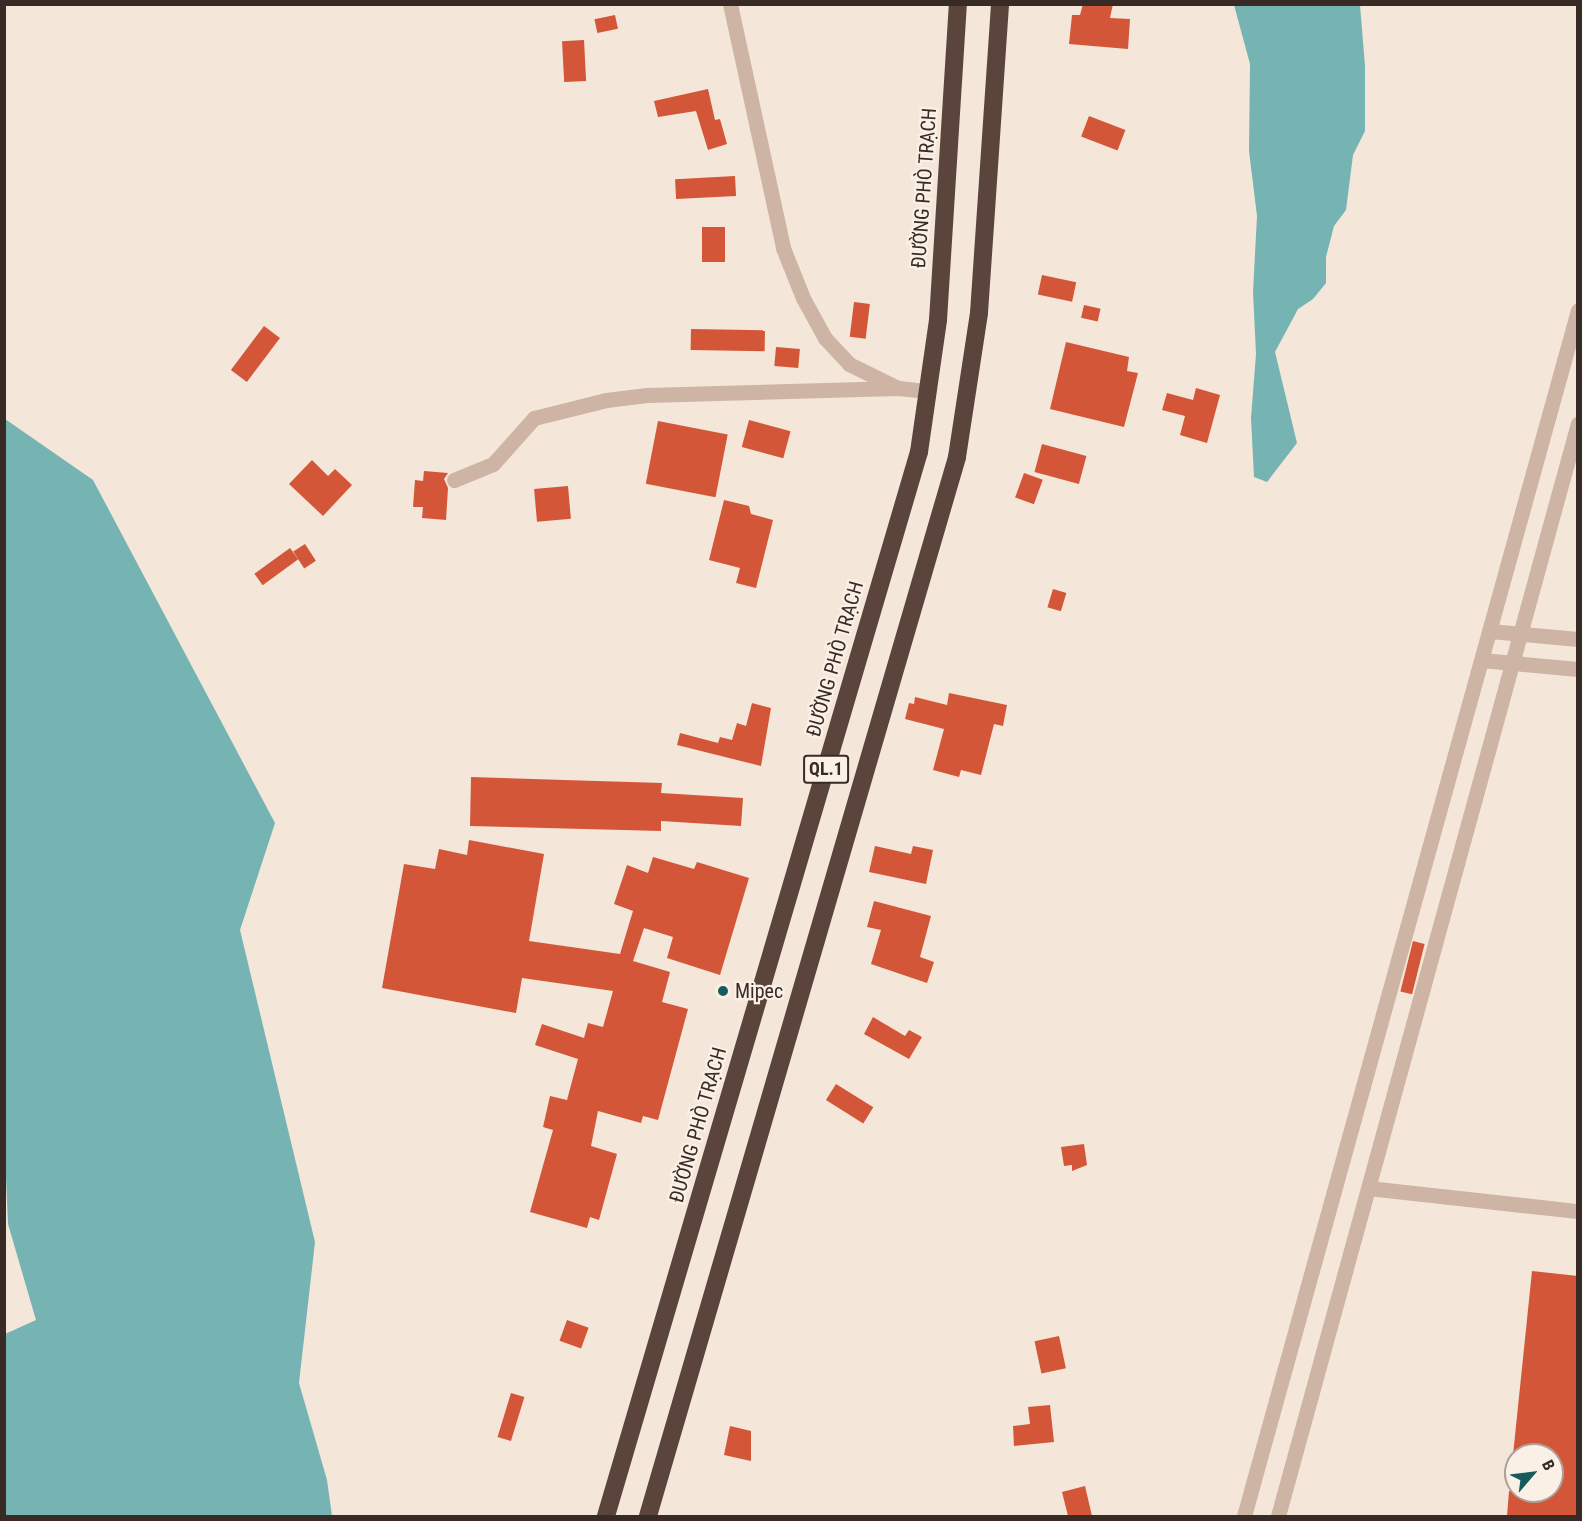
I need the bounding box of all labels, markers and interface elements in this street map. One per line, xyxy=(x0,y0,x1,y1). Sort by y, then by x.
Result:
street label: ĐƯỜNG PHÒ TRẠCH xyxy=(906,107,942,269)
street label: ĐƯỜNG PHÒ TRẠCH xyxy=(801,578,869,740)
road number: QL.1 xyxy=(802,754,850,784)
place label: Mipec xyxy=(735,979,783,1003)
marker: Mipec xyxy=(716,984,730,998)
street label: ĐƯỜNG PHÒ TRẠCH xyxy=(664,1044,732,1206)
north arrow xyxy=(1504,1443,1564,1503)
text: B xyxy=(1538,1457,1559,1474)

